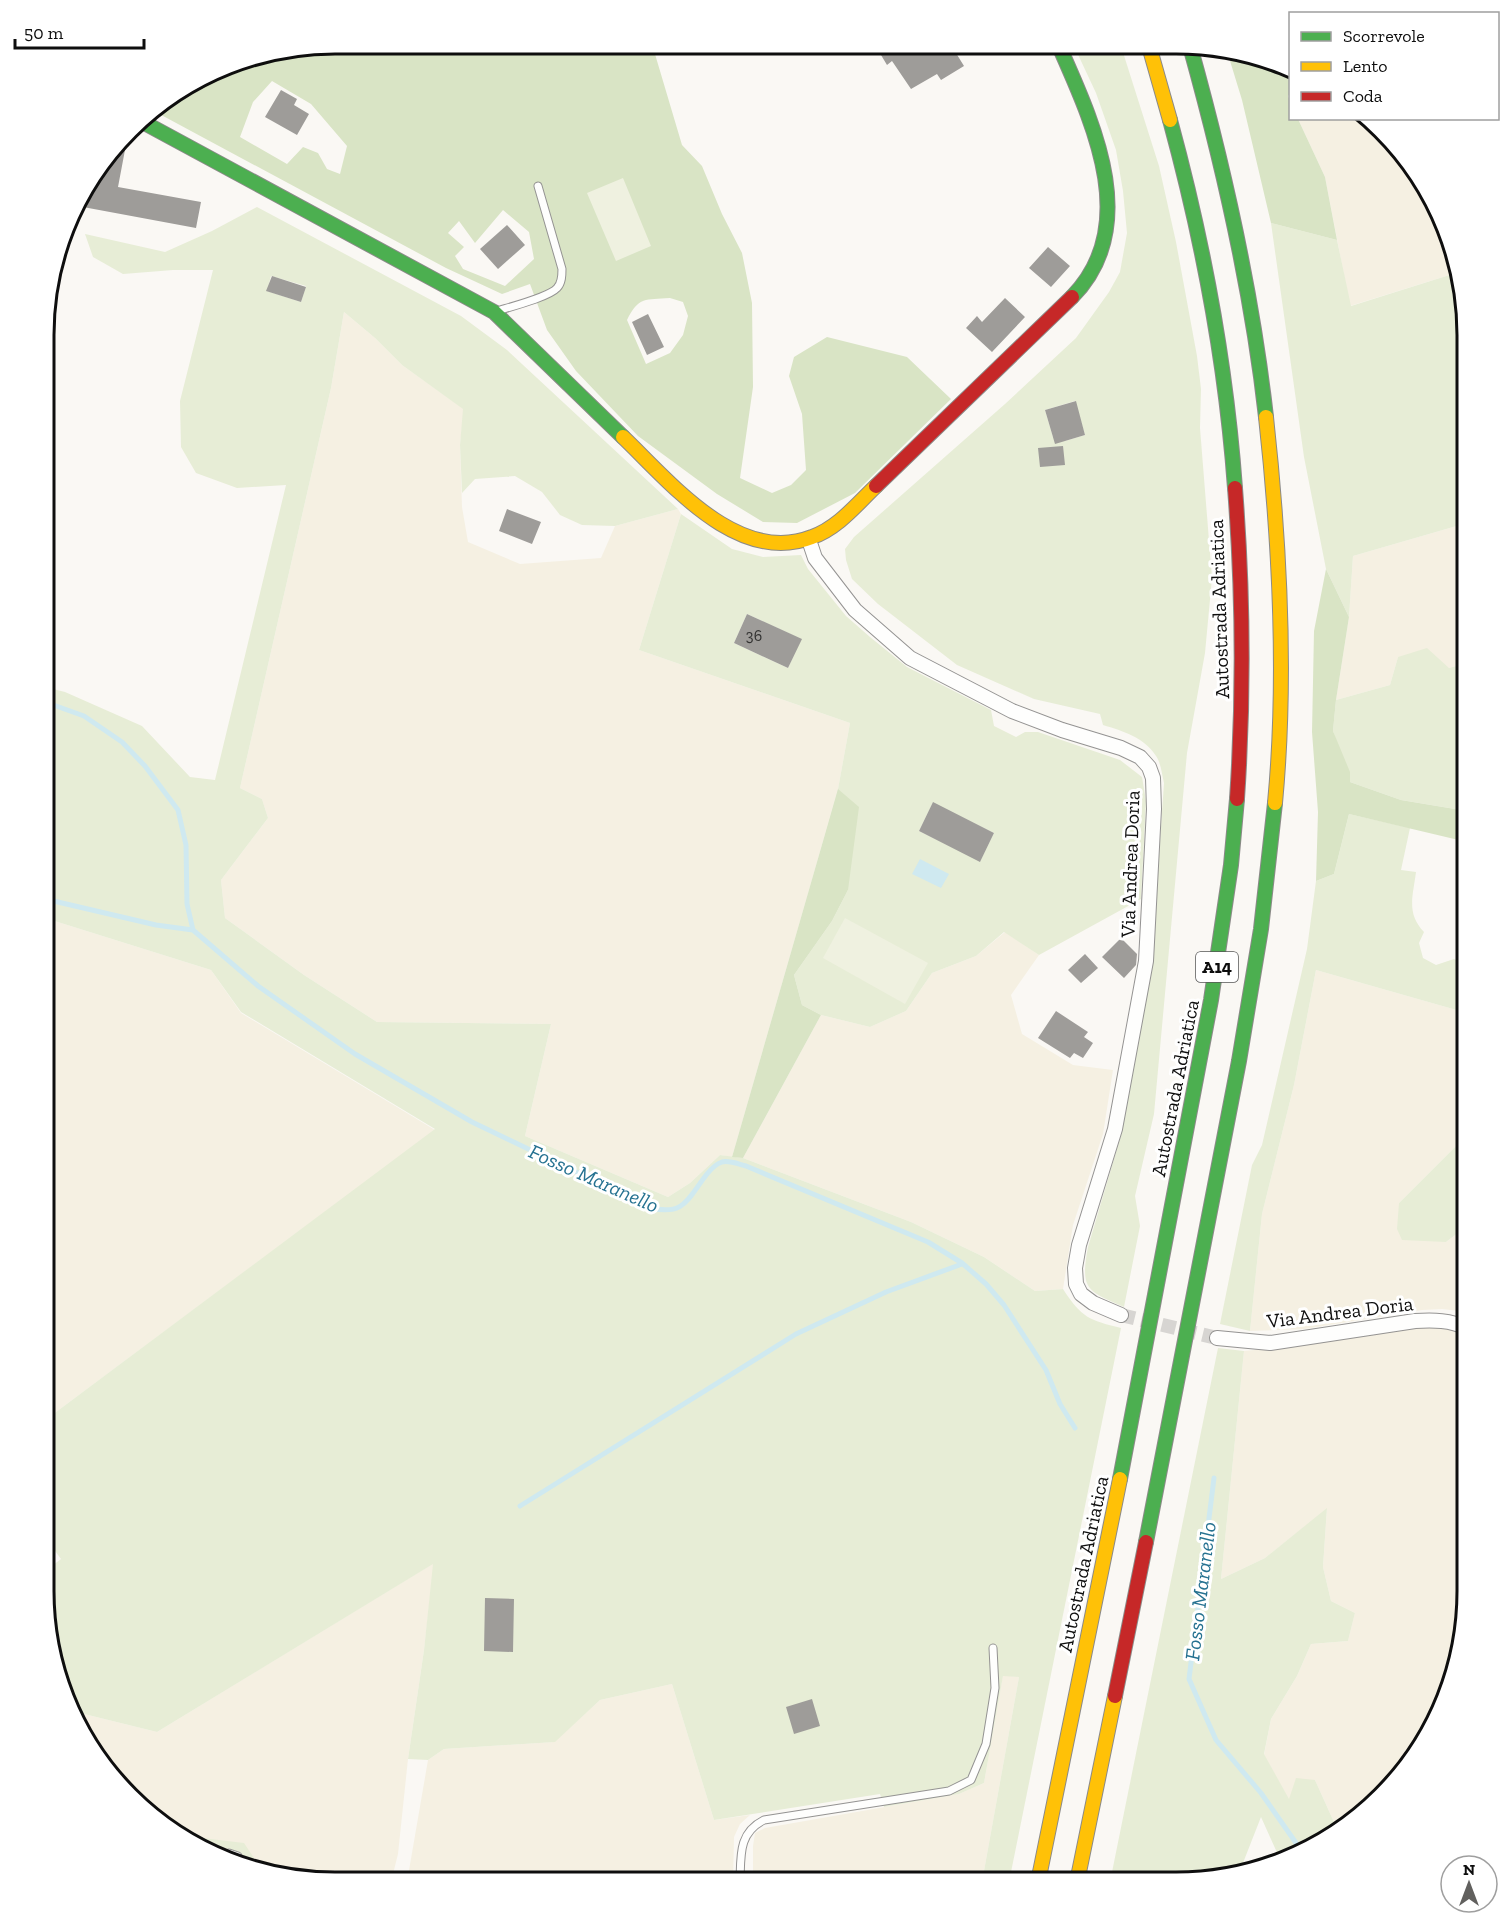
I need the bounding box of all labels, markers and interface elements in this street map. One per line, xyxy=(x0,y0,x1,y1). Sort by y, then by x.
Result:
scale bar xyxy=(15,12,144,50)
legend xyxy=(1289,12,1499,120)
text: 50 m xyxy=(24,22,64,44)
text: Scorrevole xyxy=(1343,25,1425,47)
text: Lento xyxy=(1343,55,1388,77)
text: Coda xyxy=(1343,85,1383,107)
street label: Autostrada Adriatica xyxy=(1204,518,1234,699)
house number: 36 xyxy=(746,626,762,645)
street label: Via Andrea Doria xyxy=(1115,790,1145,939)
road number: A14 xyxy=(1196,952,1238,982)
street label: Autostrada Adriatica xyxy=(1146,997,1204,1178)
water label: Fosso Maranello xyxy=(525,1138,663,1218)
street label: Via Andrea Doria xyxy=(1264,1291,1415,1333)
street label: Autostrada Adriatica xyxy=(1053,1473,1113,1654)
water label: Fosso Maranello xyxy=(1179,1520,1221,1662)
north arrow xyxy=(1439,1854,1499,1914)
text: N xyxy=(1463,1860,1475,1879)

